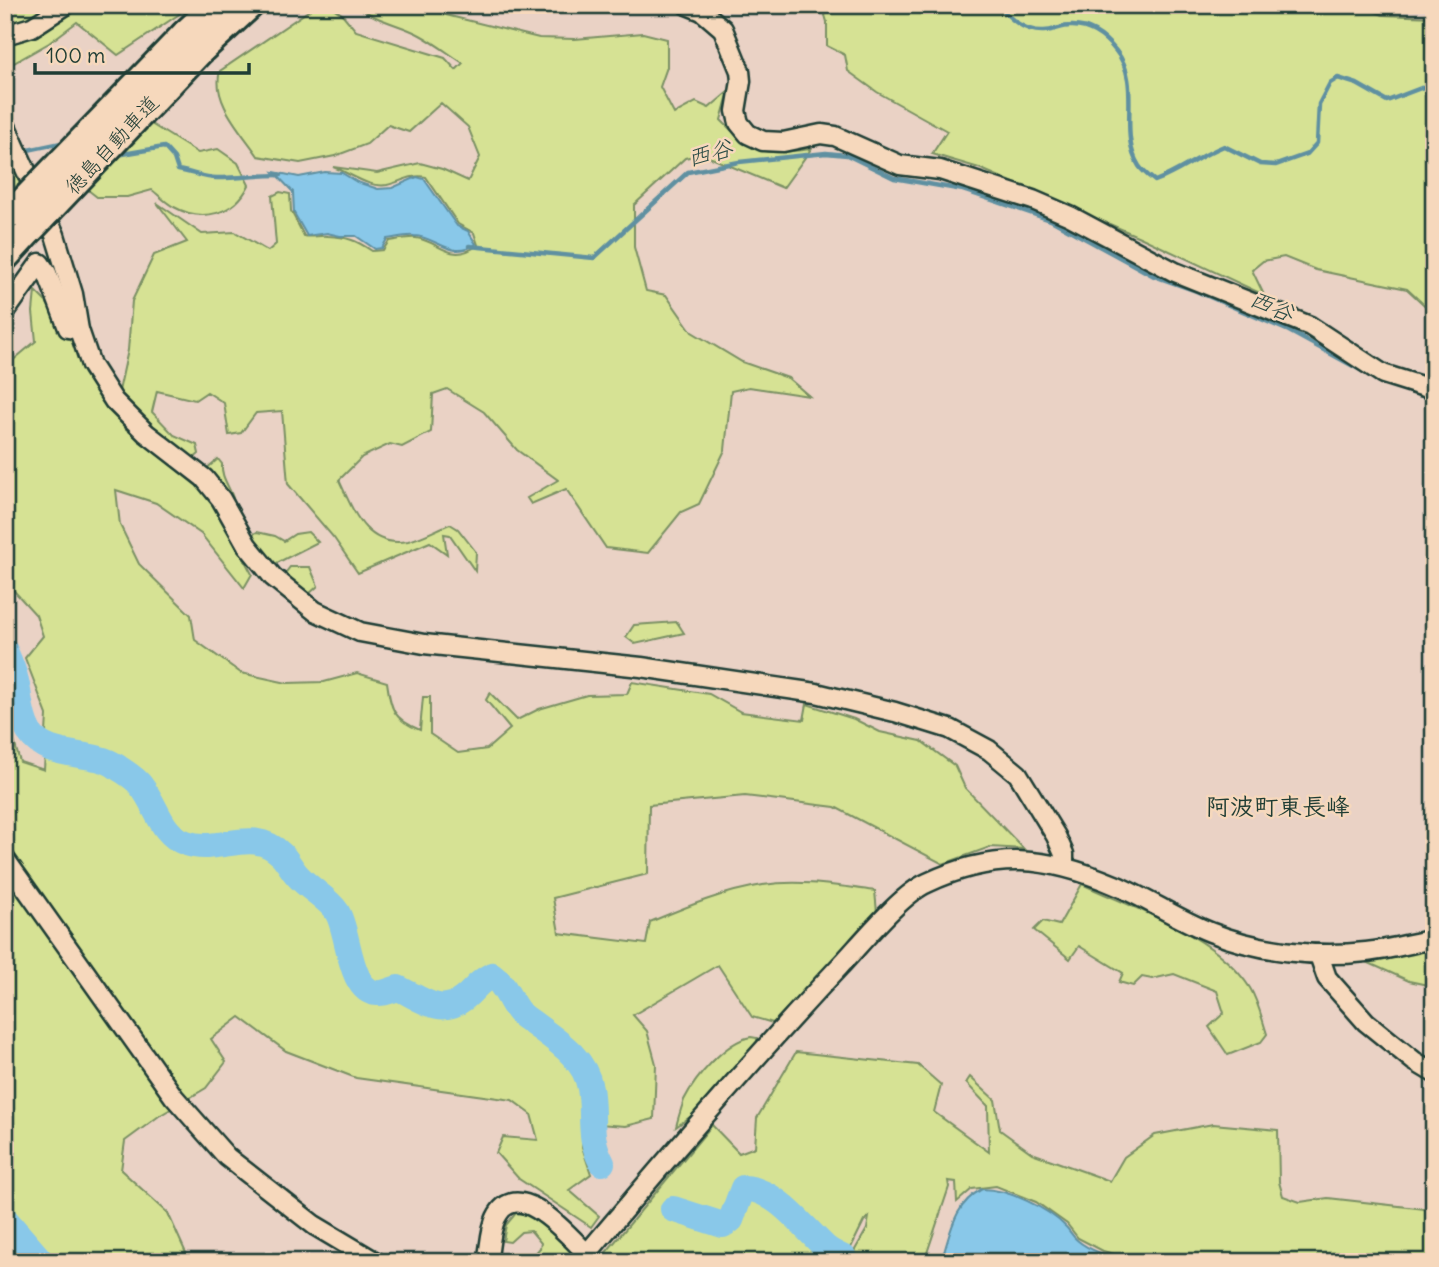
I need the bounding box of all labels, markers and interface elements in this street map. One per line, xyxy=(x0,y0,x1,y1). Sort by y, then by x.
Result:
scale bar xyxy=(35,32,248,76)
text: 100 m xyxy=(46,42,105,69)
street label: 徳島自動車道 xyxy=(59,89,164,200)
water label: 西谷 xyxy=(684,132,737,172)
water label: 西谷 xyxy=(1245,283,1300,328)
district label: 阿波町東長峰 xyxy=(1206,791,1350,821)

